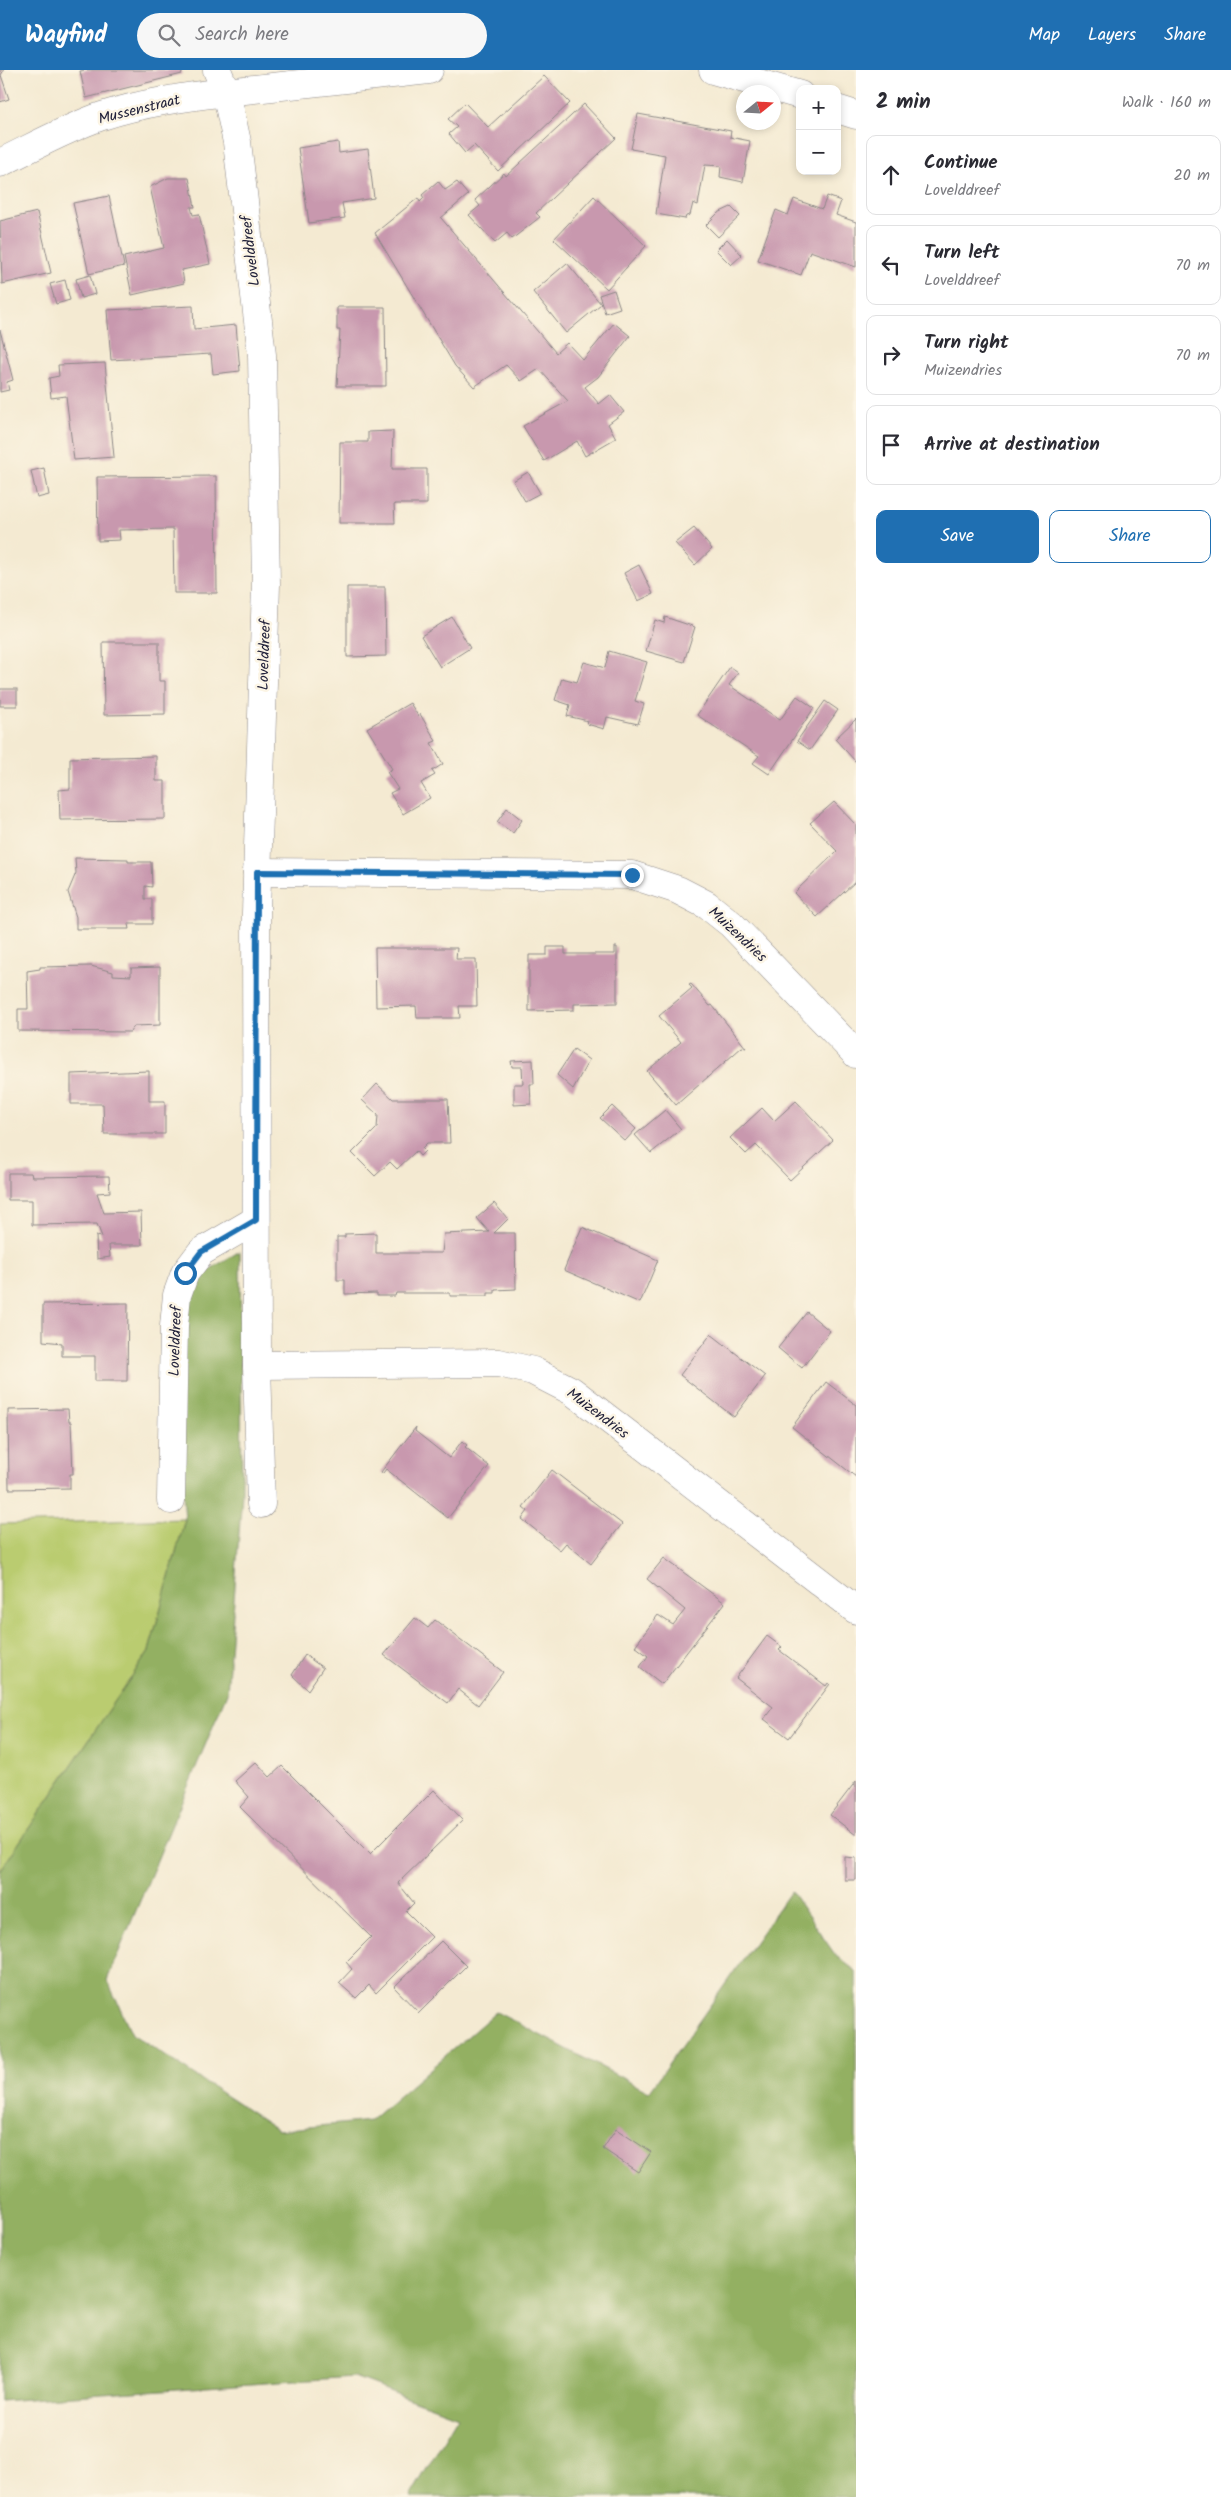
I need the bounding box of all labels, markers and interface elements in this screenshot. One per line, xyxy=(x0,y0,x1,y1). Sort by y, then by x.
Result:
search box xyxy=(137,13,487,58)
text: Wayfind xyxy=(25,16,107,55)
text: Search here xyxy=(195,20,289,50)
icon: search xyxy=(155,21,183,49)
text: Map xyxy=(1029,21,1060,50)
text: Layers xyxy=(1088,21,1136,50)
text: Share xyxy=(1164,21,1206,50)
north arrow xyxy=(736,85,781,130)
map controls xyxy=(796,85,841,175)
button: + xyxy=(796,85,841,130)
text: 2 min xyxy=(876,86,931,119)
street label: Mussenstraat xyxy=(96,88,183,132)
text: Walk · 160 m xyxy=(1122,90,1211,115)
button: − xyxy=(796,130,841,175)
text: Continue xyxy=(924,148,997,178)
icon: ahead xyxy=(877,161,905,189)
text: 20 m xyxy=(1174,163,1210,188)
text: Lovelddreef xyxy=(924,178,1000,203)
street label: Lovelddreef xyxy=(235,213,267,287)
text: Turn left xyxy=(924,238,999,268)
icon: left xyxy=(877,251,905,279)
text: 70 m xyxy=(1175,253,1210,278)
text: Lovelddreef xyxy=(924,268,1000,293)
text: Turn right xyxy=(924,328,1009,358)
icon: right xyxy=(877,341,905,369)
text: 70 m xyxy=(1175,343,1210,368)
text: Muizendries xyxy=(924,358,1002,383)
text: Arrive at destination xyxy=(924,430,1100,460)
icon: arrive xyxy=(877,431,905,459)
button: Save xyxy=(876,510,1039,563)
button: Share xyxy=(1049,510,1211,563)
street label: Lovelddreef xyxy=(252,618,278,691)
route end xyxy=(621,864,644,887)
street label: Muizendries xyxy=(702,901,773,969)
route start xyxy=(174,1262,197,1285)
street label: Lovelddreef xyxy=(163,1304,189,1377)
street label: Muizendries xyxy=(561,1382,634,1446)

